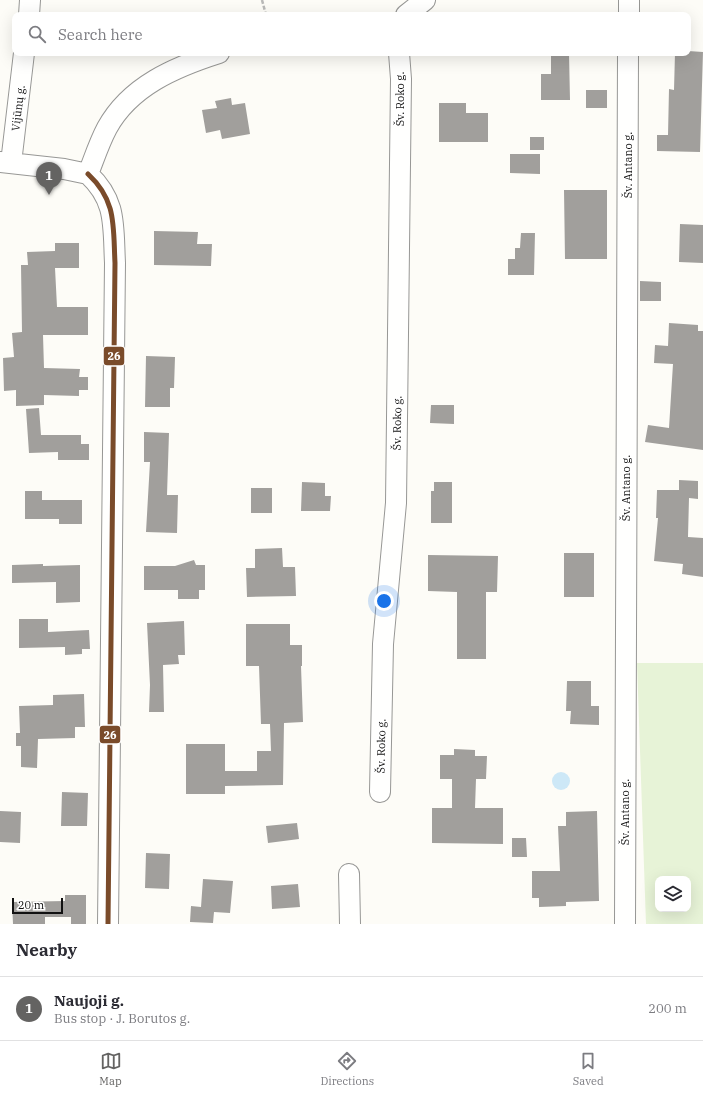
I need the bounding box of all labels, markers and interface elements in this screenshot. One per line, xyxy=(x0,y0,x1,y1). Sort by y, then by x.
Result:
search box xyxy=(12,12,691,56)
icon: search xyxy=(26,23,48,45)
text: Search here xyxy=(58,25,143,44)
street label: Šv. Roko g. xyxy=(393,72,407,126)
street label: Vijūnų g. xyxy=(8,84,28,132)
street label: Šv. Antano g. xyxy=(621,132,635,198)
pin: 1 xyxy=(36,162,62,195)
line badge: 26 xyxy=(103,346,125,366)
text: 26 xyxy=(107,349,121,363)
street label: Šv. Roko g. xyxy=(390,395,404,450)
street label: Šv. Antano g. xyxy=(619,455,633,521)
your location xyxy=(374,591,394,611)
street label: Šv. Roko g. xyxy=(374,718,388,773)
line badge: 26 xyxy=(99,725,121,744)
text: 26 xyxy=(103,728,117,742)
street label: Šv. Antano g. xyxy=(618,779,632,845)
map controls xyxy=(655,876,691,912)
button: layers xyxy=(655,876,691,912)
scale bar xyxy=(12,896,63,915)
text: 20 m xyxy=(18,898,44,912)
text: Nearby xyxy=(16,939,77,961)
text: Naujoji g. xyxy=(54,991,124,1010)
text: 1 xyxy=(25,1000,33,1017)
text: 200 m xyxy=(648,1000,687,1017)
text: Bus stop · J. Borutos g. xyxy=(54,1010,190,1027)
tab: Map xyxy=(99,1050,122,1088)
tab: Directions xyxy=(320,1050,374,1088)
tab: Saved xyxy=(573,1050,604,1088)

